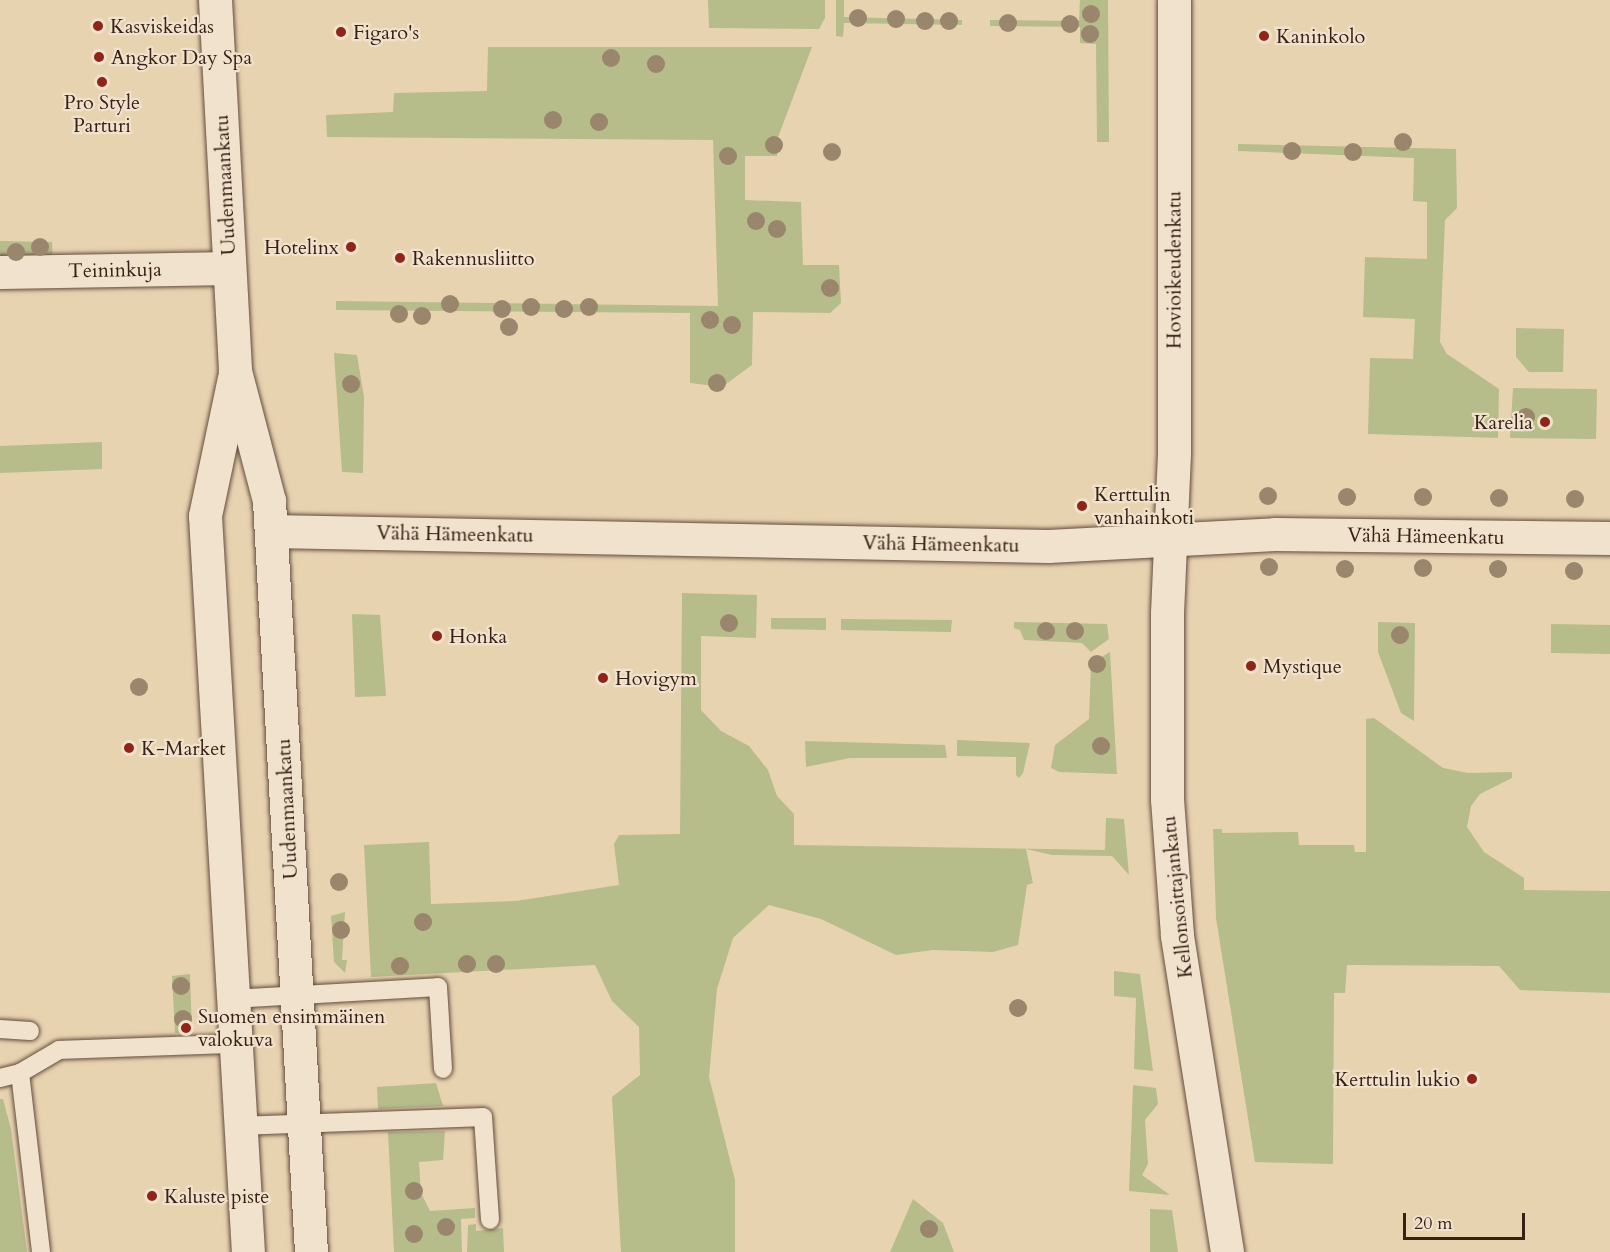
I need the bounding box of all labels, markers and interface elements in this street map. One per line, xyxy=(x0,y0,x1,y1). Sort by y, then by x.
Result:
place label: Kasviskeidas xyxy=(110,14,214,38)
marker: Kasviskeidas xyxy=(91,19,105,33)
place label: Figaro's xyxy=(353,20,419,44)
place label: Kaninkolo xyxy=(1276,24,1365,48)
marker: Figaro's xyxy=(334,25,348,39)
marker: Kaninkolo xyxy=(1257,29,1271,43)
place label: Angkor Day Spa xyxy=(111,45,252,69)
marker: Angkor Day Spa xyxy=(92,50,106,64)
marker: Pro Style Parturi xyxy=(95,75,109,89)
place label: Pro Style Parturi xyxy=(64,91,140,138)
street label: Uudenmaankatu xyxy=(209,114,241,256)
street label: Hovioikeudenkatu xyxy=(1162,191,1186,349)
place label: Hotelinx xyxy=(264,235,339,259)
marker: Hotelinx xyxy=(344,240,358,254)
place label: Rakennusliitto xyxy=(412,246,534,270)
marker: Rakennusliitto xyxy=(393,251,407,265)
street label: Teininkuja xyxy=(68,257,162,283)
place label: Karelia xyxy=(1474,410,1533,434)
marker: Karelia xyxy=(1538,415,1552,429)
place label: Kerttulin vanhainkoti xyxy=(1094,482,1194,529)
marker: Kerttulin vanhainkoti xyxy=(1075,499,1089,513)
street label: Vähä Hämeenkatu xyxy=(376,521,534,547)
street label: Vähä Hämeenkatu xyxy=(1347,523,1505,549)
street label: Vähä Hämeenkatu xyxy=(862,531,1020,557)
place label: Honka xyxy=(449,624,507,648)
marker: Honka xyxy=(430,629,444,643)
place label: Mystique xyxy=(1263,654,1342,678)
marker: Mystique xyxy=(1244,659,1258,673)
place label: Hovigym xyxy=(615,666,697,690)
marker: Hovigym xyxy=(596,671,610,685)
place label: K-Market xyxy=(141,736,226,760)
street label: Uudenmaankatu xyxy=(271,738,303,880)
marker: K-Market xyxy=(122,741,136,755)
street label: Kellonsoittajankatu xyxy=(1157,815,1197,979)
place label: Suomen ensimmäinen valokuva xyxy=(198,1005,385,1052)
marker: Suomen ensimmäinen valokuva xyxy=(179,1021,193,1035)
place label: Kerttulin lukio xyxy=(1334,1067,1460,1091)
marker: Kerttulin lukio xyxy=(1465,1072,1479,1086)
place label: Kaluste piste xyxy=(164,1184,269,1208)
marker: Kaluste piste xyxy=(145,1189,159,1203)
scale bar xyxy=(1406,1201,1528,1239)
text: 20 m xyxy=(1414,1211,1453,1236)

